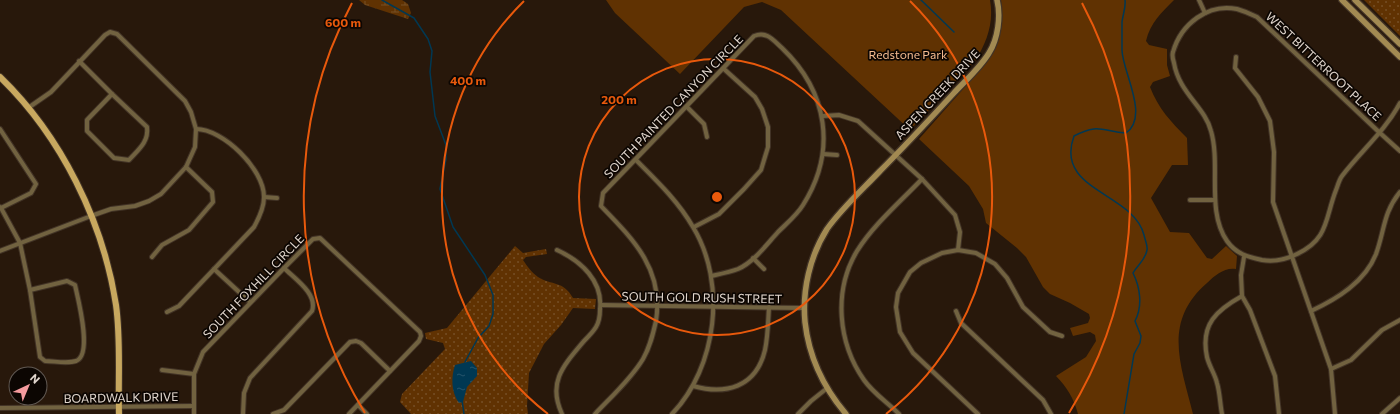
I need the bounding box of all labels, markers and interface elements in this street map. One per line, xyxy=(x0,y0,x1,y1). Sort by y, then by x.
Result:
street label: WEST BITTERROOT PLACE xyxy=(1263,9,1385,123)
text: 600 m xyxy=(325,15,361,29)
street label: SOUTH PAINTED CANYON CIRCLE xyxy=(601,31,745,181)
street label: ASPEN CREEK DRIVE xyxy=(892,46,982,142)
park label: Redstone Park xyxy=(869,47,948,61)
text: 400 m xyxy=(450,73,486,87)
text: 200 m xyxy=(601,92,637,106)
centre of rings xyxy=(710,190,724,204)
street label: SOUTH FOXHILL CIRCLE xyxy=(200,231,306,341)
street label: SOUTH GOLD RUSH STREET xyxy=(622,289,783,305)
north arrow xyxy=(8,366,48,406)
text: N xyxy=(28,371,43,386)
street label: BOARDWALK DRIVE xyxy=(64,389,178,405)

